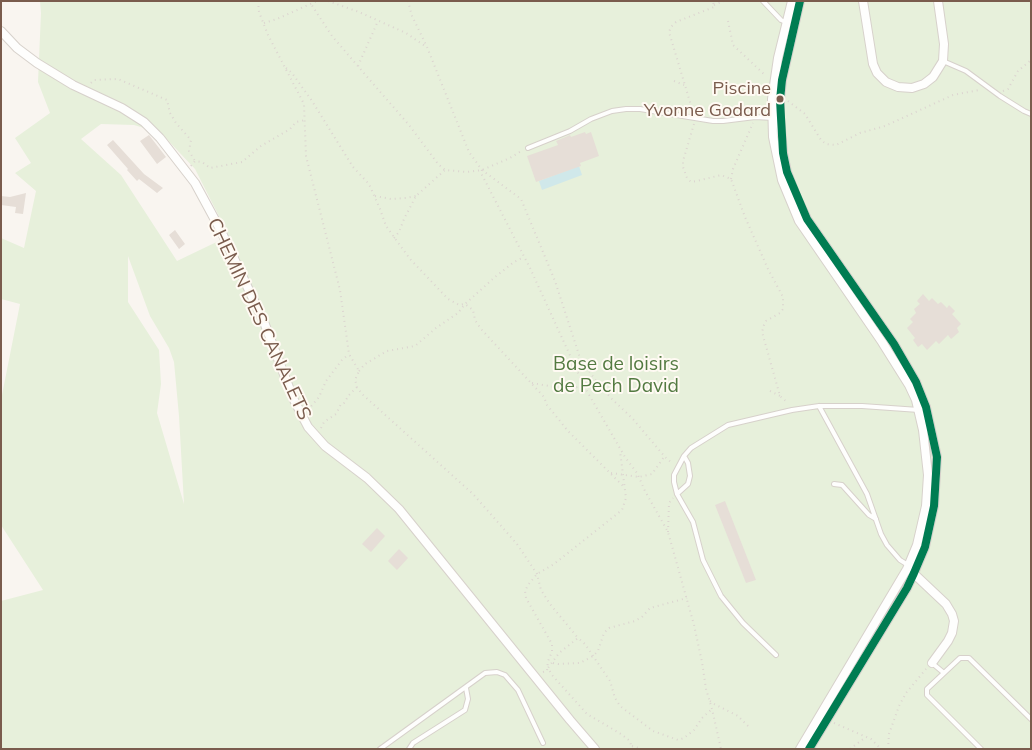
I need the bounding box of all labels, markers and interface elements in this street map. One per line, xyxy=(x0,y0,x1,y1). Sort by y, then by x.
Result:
place label: Piscine Yvonne Godard xyxy=(644,78,771,120)
marker: Piscine Yvonne Godard xyxy=(775,94,785,104)
street label: CHEMIN DES CANALETS xyxy=(202,214,316,424)
park label: Base de loisirs de Pech David xyxy=(553,353,679,397)

